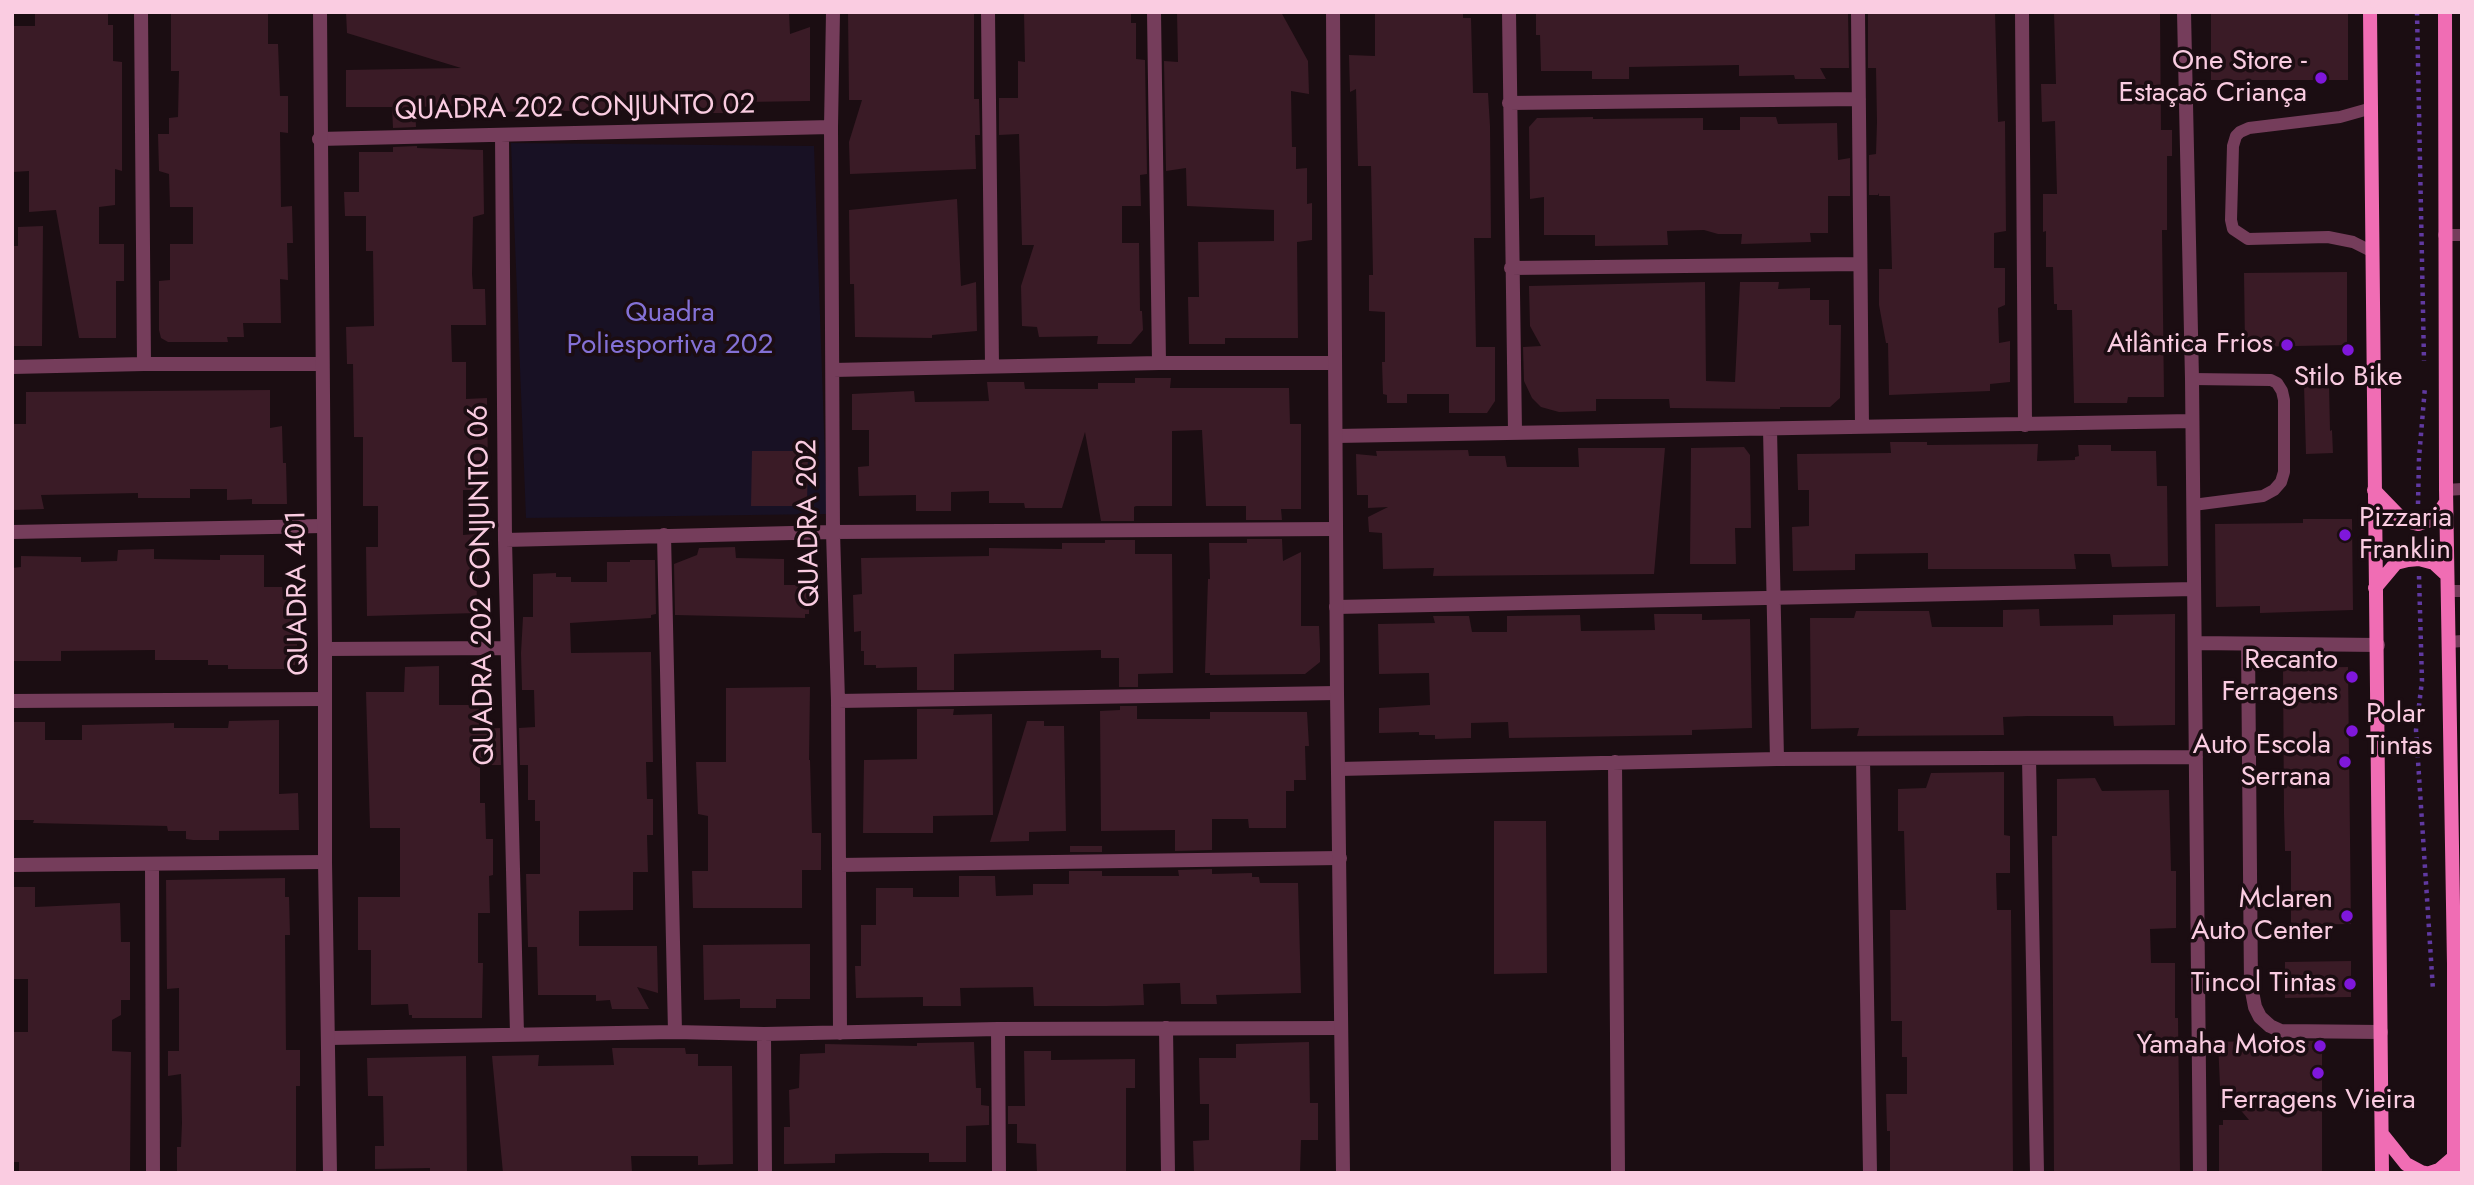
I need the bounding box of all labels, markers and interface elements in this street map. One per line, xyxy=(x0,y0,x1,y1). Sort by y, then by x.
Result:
place label: One Store - Estaçaõ Criança xyxy=(2119,45,2307,111)
marker: One Store - Estaçaõ Criança xyxy=(2313,70,2329,86)
street label: QUADRA 202 CONJUNTO 02 xyxy=(394,89,756,129)
park label: Quadra Poliesportiva 202 xyxy=(567,297,773,363)
place label: Atlântica Frios xyxy=(2107,328,2273,362)
marker: Atlântica Frios xyxy=(2279,337,2295,353)
marker: Stilo Bike xyxy=(2340,342,2356,358)
place label: Stilo Bike xyxy=(2294,361,2402,395)
street label: QUADRA 202 CONJUNTO 06 xyxy=(463,404,503,766)
street label: QUADRA 202 xyxy=(792,439,828,607)
place label: Pizzaria Franklin xyxy=(2359,502,2452,568)
street label: QUADRA 401 xyxy=(281,510,317,676)
marker: Pizzaria Franklin xyxy=(2337,527,2353,543)
place label: Recanto Ferragens xyxy=(2221,644,2338,710)
marker: Recanto Ferragens xyxy=(2344,669,2360,685)
place label: Polar Tintas xyxy=(2366,698,2432,764)
marker: Polar Tintas xyxy=(2344,723,2360,739)
place label: Auto Escola Serrana xyxy=(2193,729,2331,795)
marker: Auto Escola Serrana xyxy=(2337,754,2353,770)
place label: Mclaren Auto Center xyxy=(2191,883,2333,949)
marker: Mclaren Auto Center xyxy=(2339,908,2355,924)
place label: Tincol Tintas xyxy=(2191,967,2336,1001)
marker: Tincol Tintas xyxy=(2342,976,2358,992)
place label: Yamaha Motos xyxy=(2136,1029,2306,1063)
marker: Yamaha Motos xyxy=(2312,1038,2328,1054)
marker: Ferragens Vieira xyxy=(2310,1065,2326,1081)
place label: Ferragens Vieira xyxy=(2220,1084,2416,1118)

